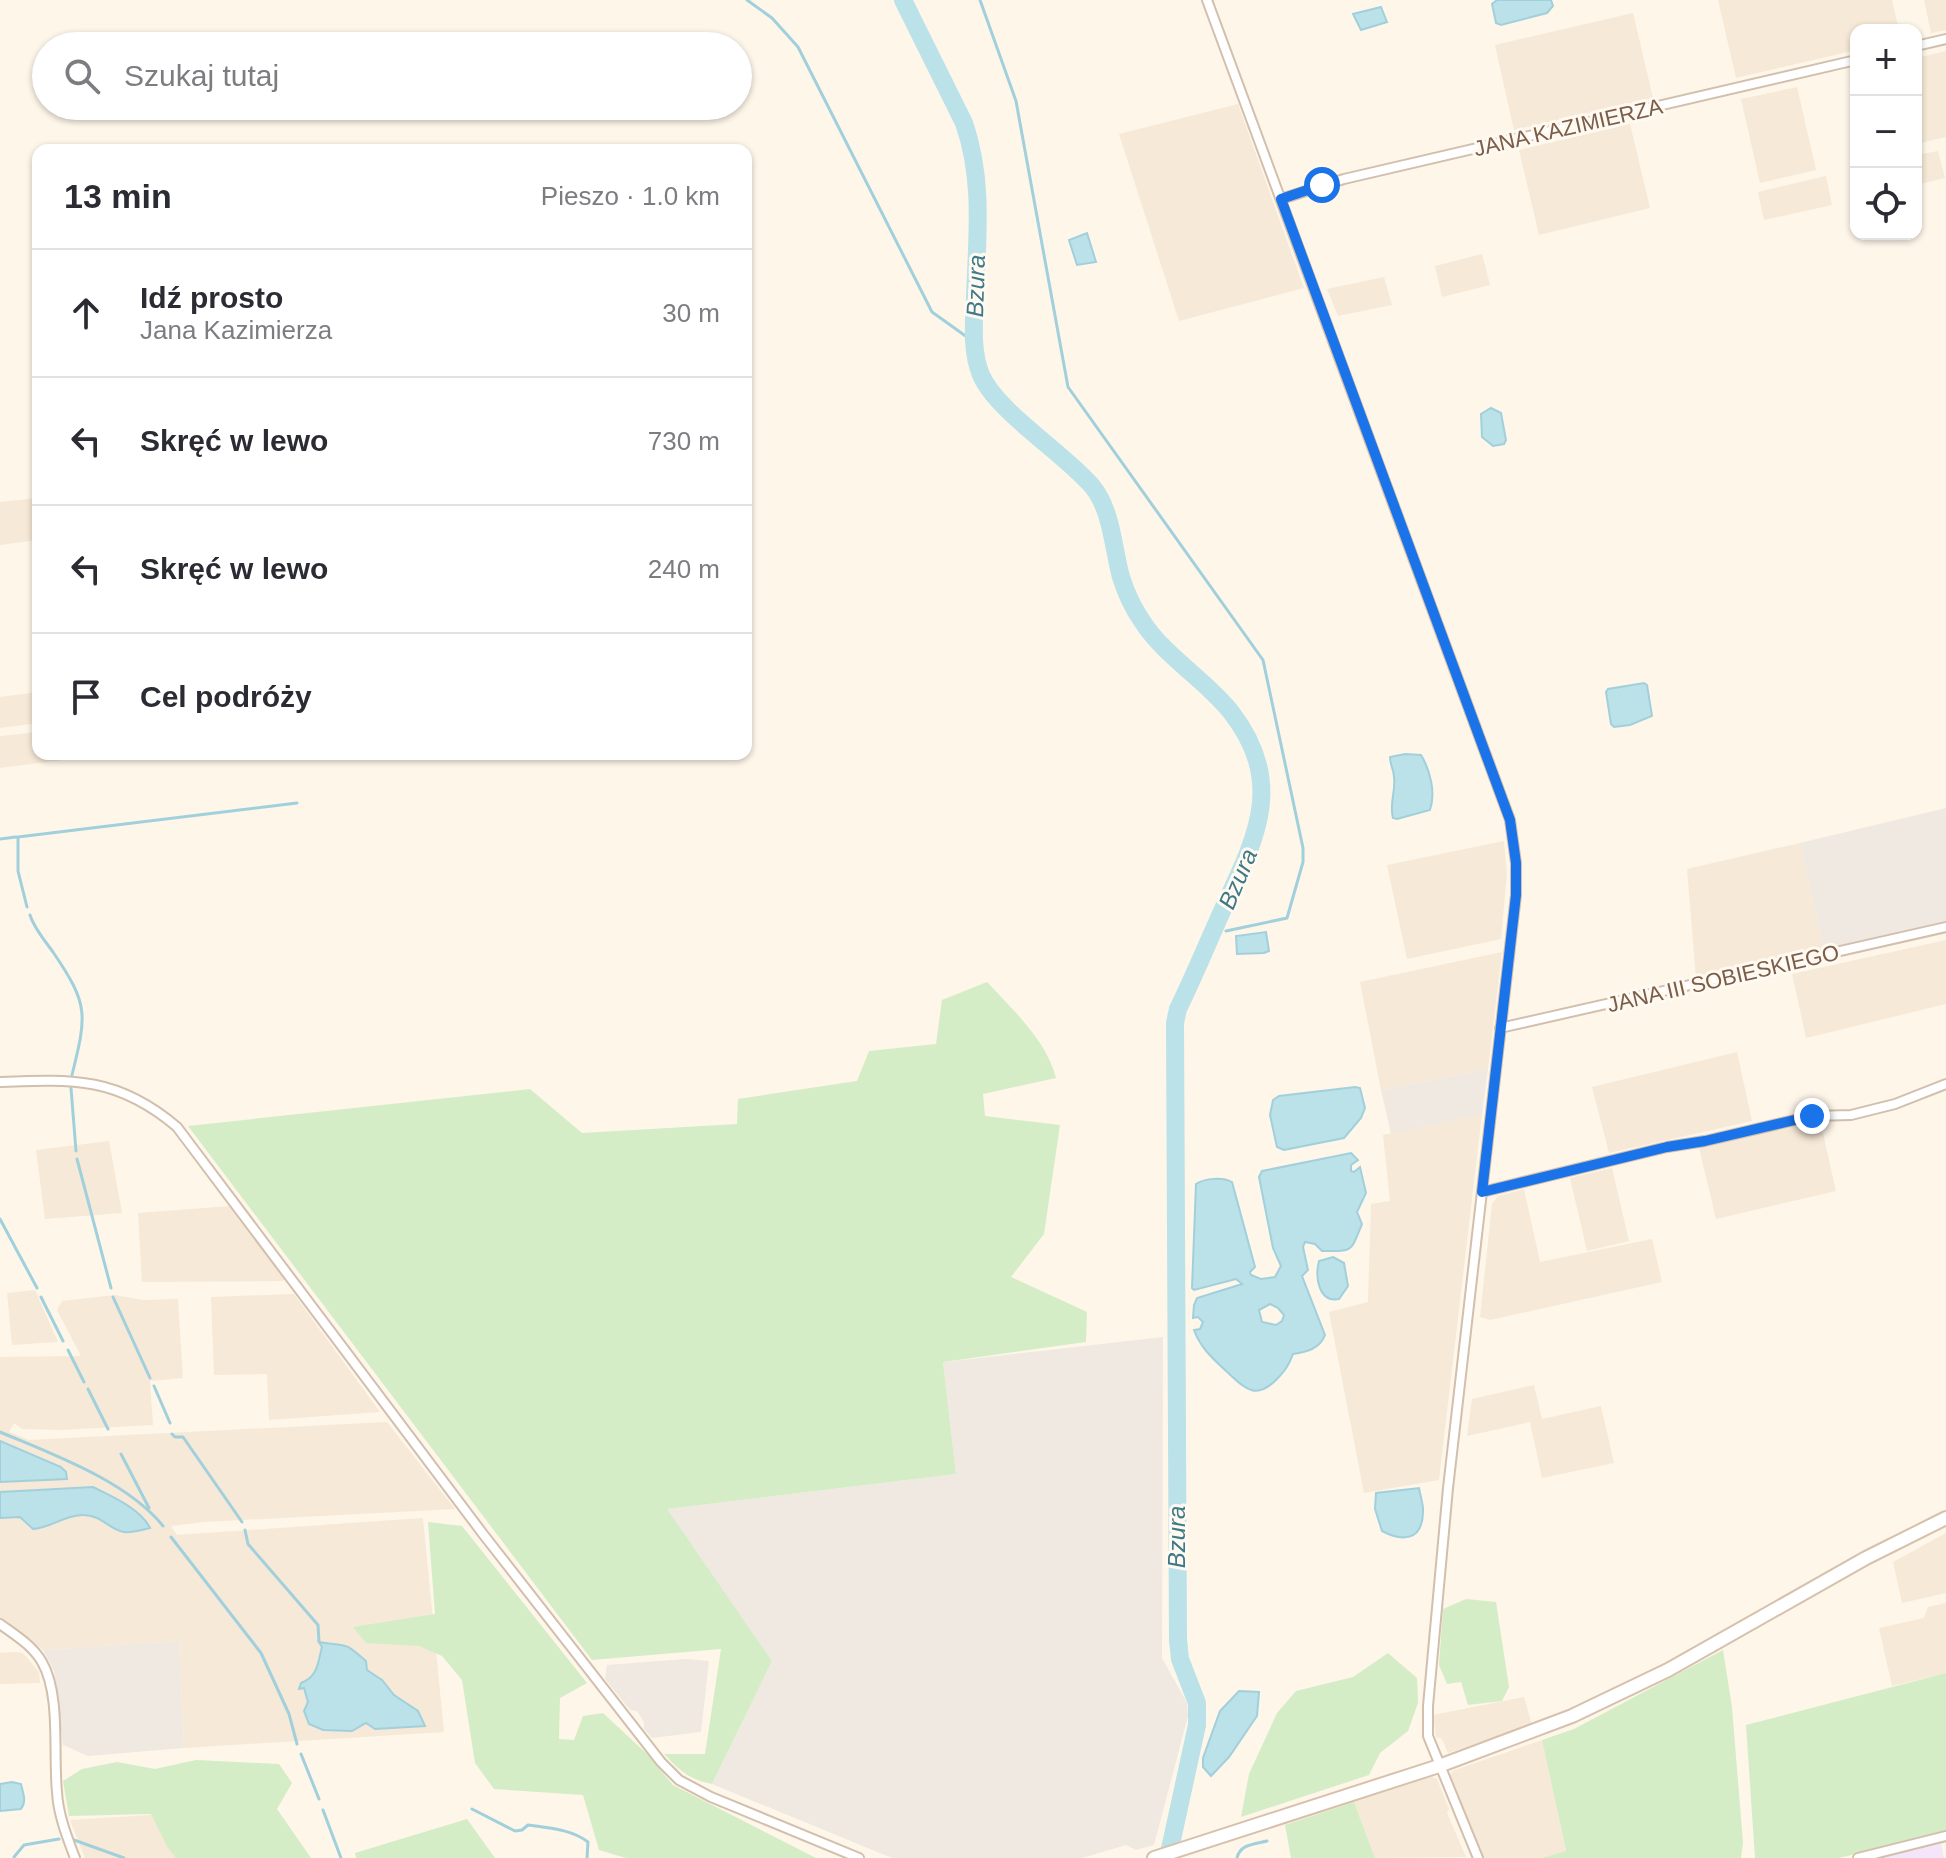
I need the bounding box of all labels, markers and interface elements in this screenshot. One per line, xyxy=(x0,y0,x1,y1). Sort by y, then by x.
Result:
map controls xyxy=(1850,24,1922,240)
button: + xyxy=(1850,24,1922,96)
search box xyxy=(32,32,752,120)
icon: search xyxy=(60,54,104,98)
text: Szukaj tutaj xyxy=(124,59,279,92)
street label: JANA KAZIMIERZA xyxy=(1471,94,1665,161)
button: − xyxy=(1850,96,1922,168)
route start xyxy=(1304,167,1340,203)
button: locate xyxy=(1850,168,1922,240)
text: 13 min xyxy=(64,177,172,215)
text: Pieszo · 1.0 km xyxy=(541,181,720,211)
water label: Bzura xyxy=(961,254,990,318)
text: Idź prosto xyxy=(140,281,283,314)
icon: ahead xyxy=(64,291,108,335)
text: 30 m xyxy=(662,298,720,328)
text: Jana Kazimierza xyxy=(140,315,332,345)
icon: left xyxy=(64,419,108,463)
text: Skręć w lewo xyxy=(140,424,328,457)
text: 730 m xyxy=(648,426,720,456)
icon: left xyxy=(64,547,108,591)
text: Skręć w lewo xyxy=(140,552,328,585)
text: 240 m xyxy=(648,554,720,584)
icon: arrive xyxy=(64,675,108,719)
text: Cel podróży xyxy=(140,680,312,713)
water label: Bzura xyxy=(1213,845,1262,913)
street label: JANA III SOBIESKIEGO xyxy=(1605,940,1841,1017)
route end xyxy=(1794,1098,1830,1134)
water label: Bzura xyxy=(1163,1506,1190,1568)

